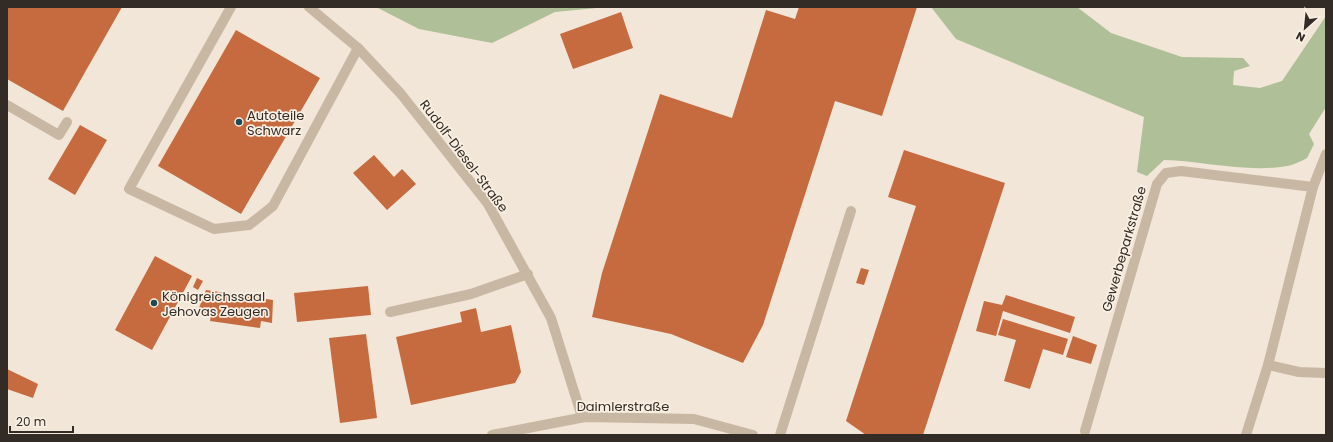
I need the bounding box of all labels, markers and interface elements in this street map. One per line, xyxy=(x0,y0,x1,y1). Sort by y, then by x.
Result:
north arrow xyxy=(1285,8,1325,48)
text: N xyxy=(1293,28,1308,46)
street label: Rudolf-Diesel-Straße xyxy=(415,96,513,216)
place label: Autoteile Schwarz xyxy=(247,106,304,140)
marker: Autoteile Schwarz xyxy=(234,117,244,127)
street label: Gewerbeparkstraße xyxy=(1097,184,1151,314)
place label: Königreichssaal Jehovas Zeugen xyxy=(162,287,269,321)
marker: Königreichssaal Jehovas Zeugen xyxy=(149,298,159,308)
street label: Daimlerstraße xyxy=(577,397,669,416)
scale bar xyxy=(10,408,73,434)
text: 20 m xyxy=(16,413,46,430)

